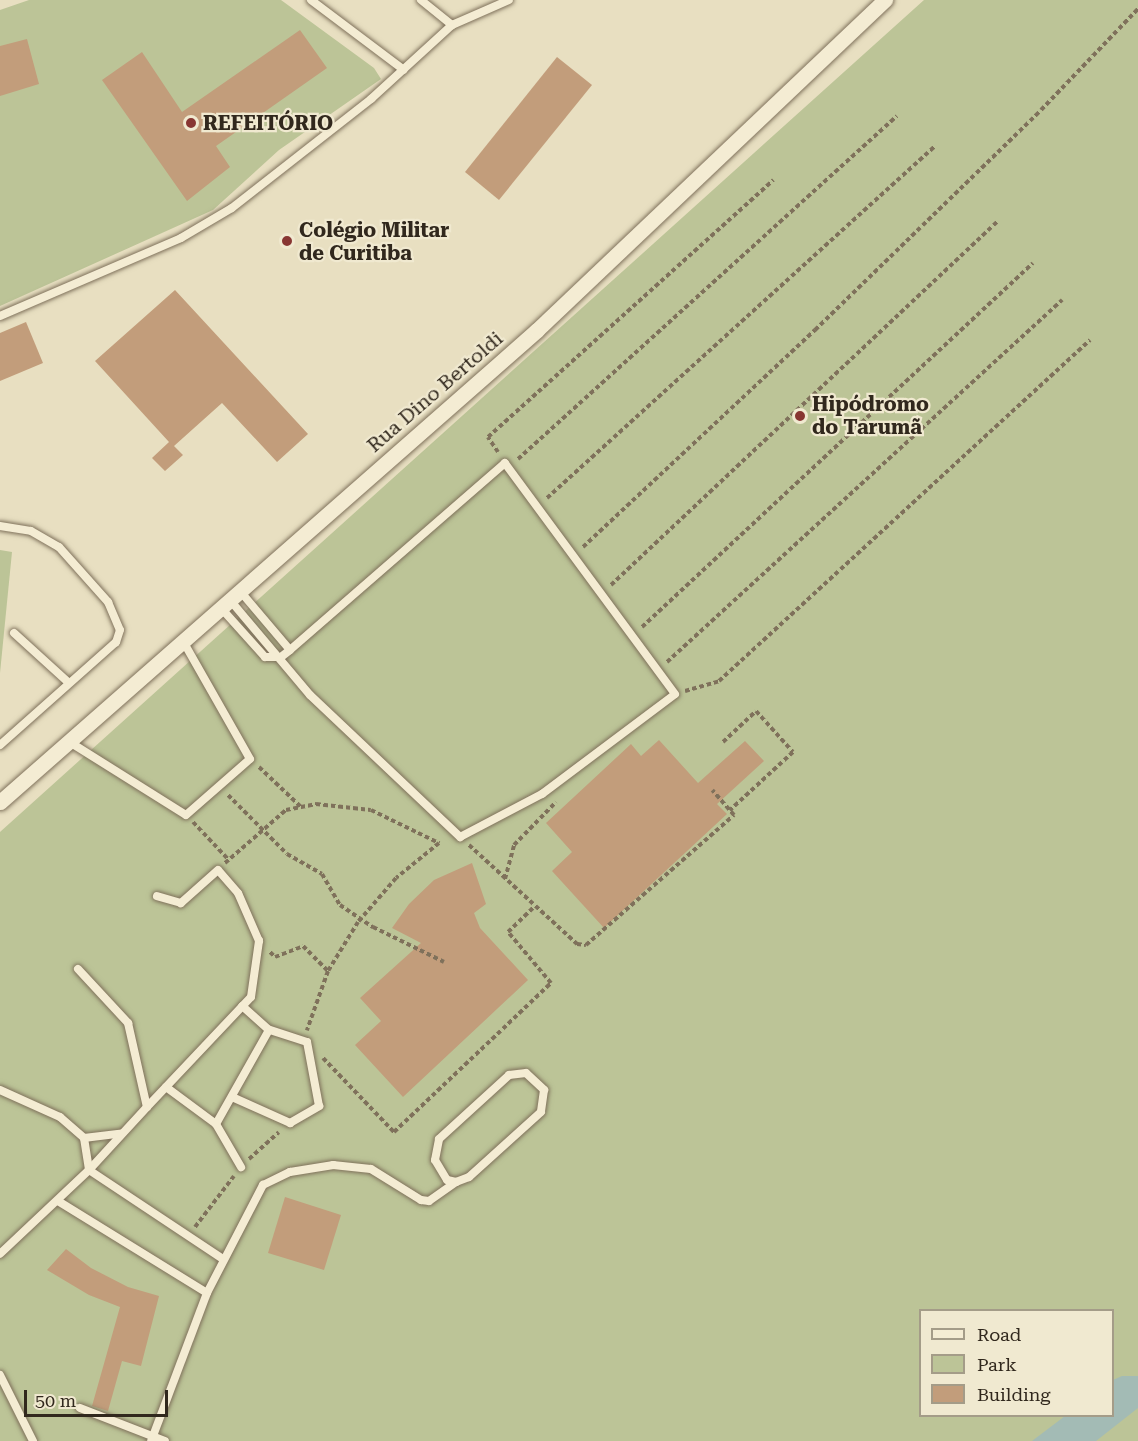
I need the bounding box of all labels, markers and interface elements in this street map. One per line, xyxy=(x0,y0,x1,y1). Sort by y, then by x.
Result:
place label: REFEITÓRIO xyxy=(203,111,333,135)
marker: REFEITÓRIO xyxy=(184,116,198,130)
place label: Colégio Militar de Curitiba xyxy=(299,218,449,265)
marker: Colégio Militar de Curitiba xyxy=(280,234,294,248)
street label: Rua Dino Bertoldi xyxy=(362,327,508,457)
place label: Hipódromo do Tarumã xyxy=(812,392,929,439)
marker: Hipódromo do Tarumã xyxy=(793,409,807,423)
legend xyxy=(919,1309,1114,1417)
text: Road xyxy=(977,1324,1021,1345)
text: Park xyxy=(977,1354,1017,1375)
scale bar xyxy=(27,1378,171,1416)
text: Building xyxy=(977,1384,1051,1405)
text: 50 m xyxy=(35,1390,76,1411)

